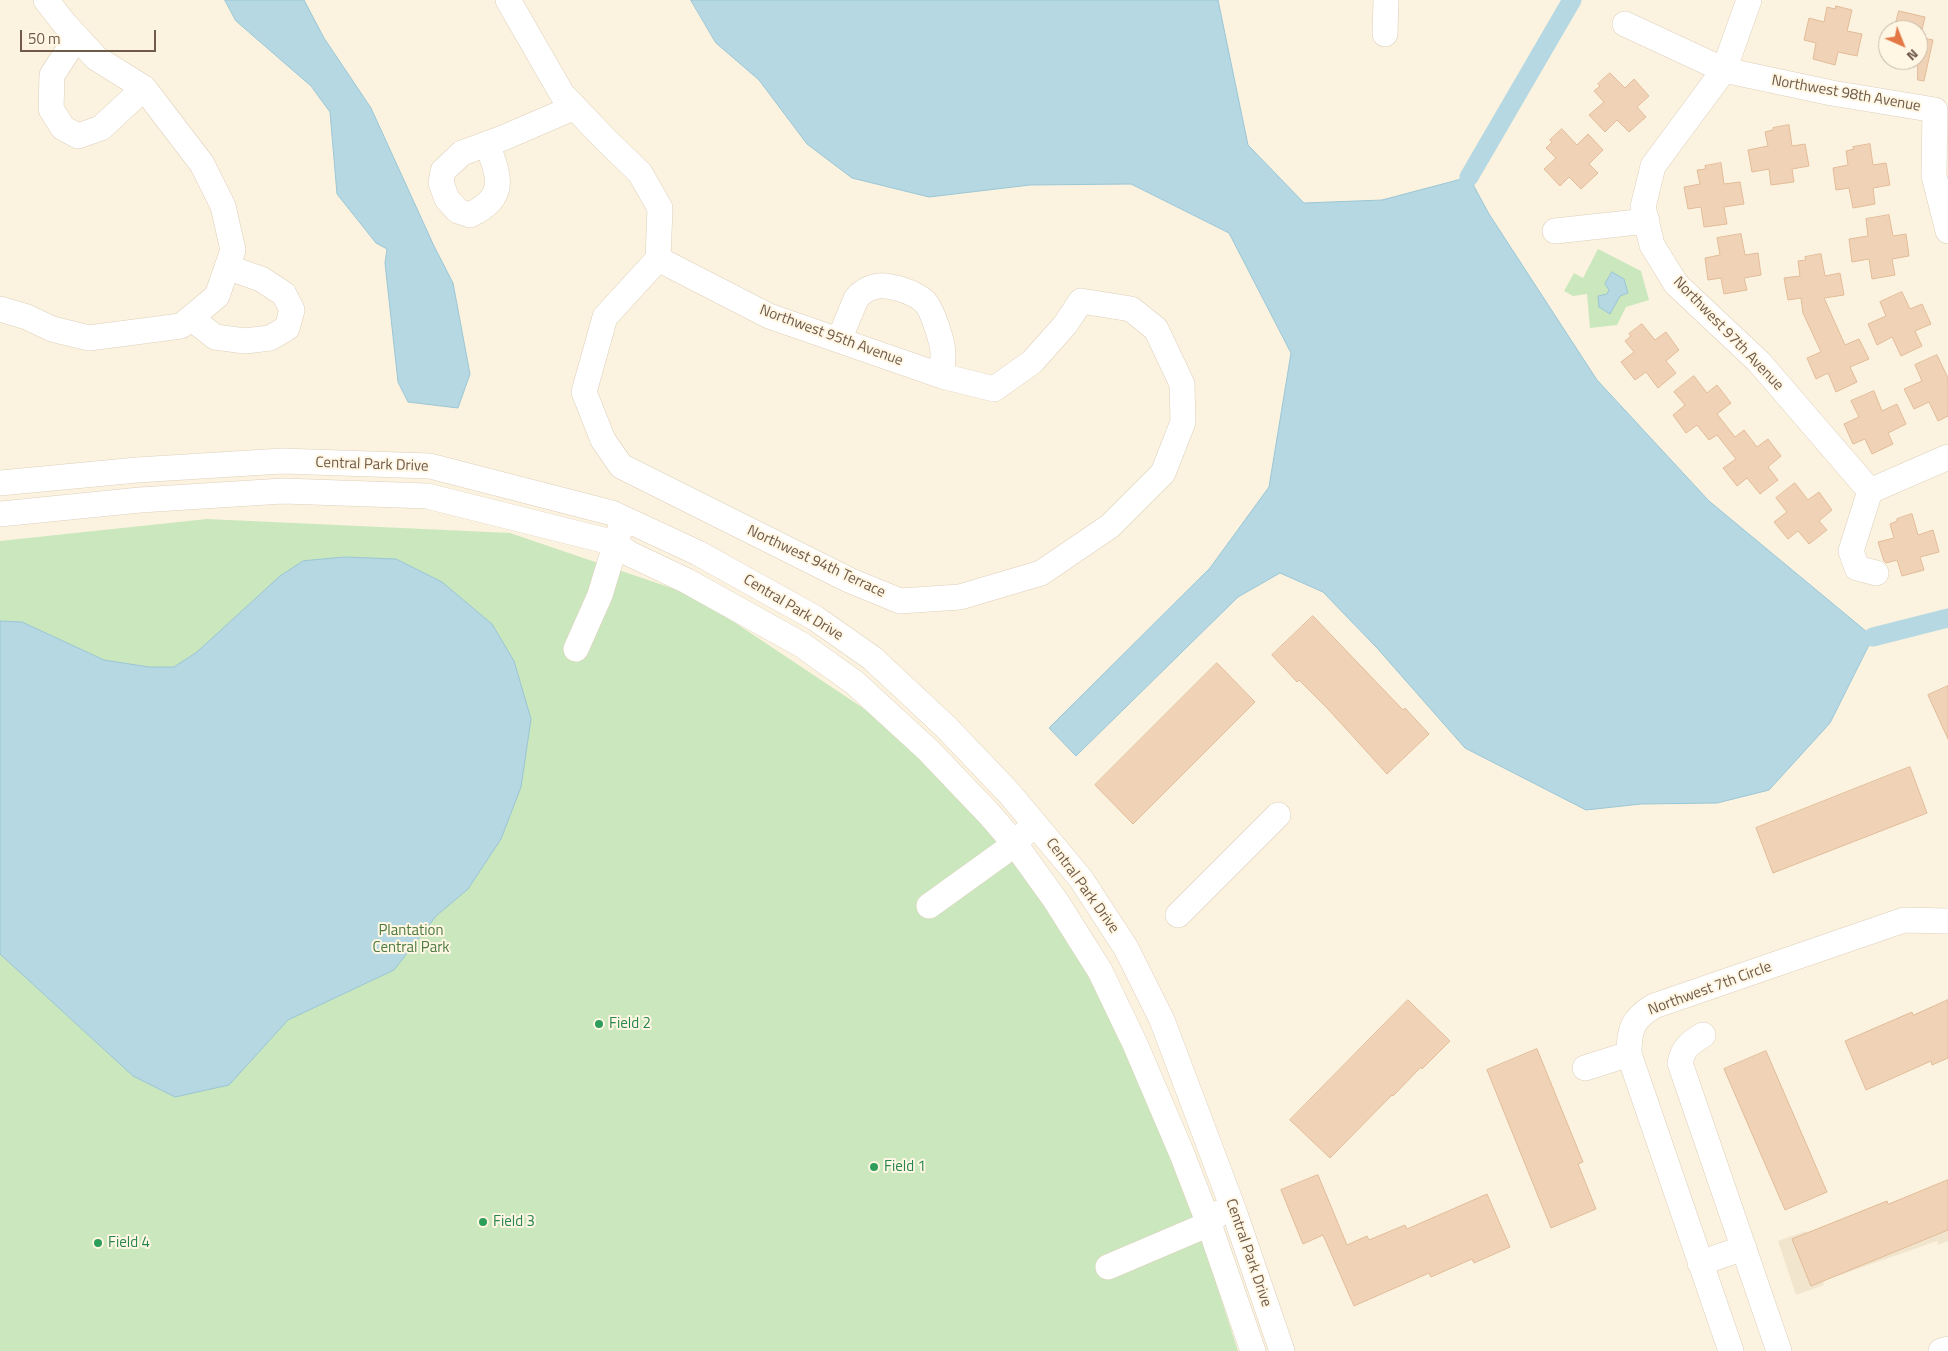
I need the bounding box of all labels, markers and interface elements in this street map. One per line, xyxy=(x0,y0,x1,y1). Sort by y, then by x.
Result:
scale bar xyxy=(22,20,159,52)
north arrow xyxy=(1878,20,1928,70)
text: 50 m xyxy=(28,27,61,50)
text: N xyxy=(1902,45,1924,66)
street label: Northwest 98th Avenue xyxy=(1770,72,1922,116)
street label: Northwest 97th Avenue xyxy=(1669,273,1787,395)
street label: Northwest 95th Avenue xyxy=(757,302,905,370)
street label: Central Park Drive xyxy=(315,454,429,476)
street label: Northwest 94th Terrace xyxy=(744,522,888,602)
street label: Central Park Drive xyxy=(740,571,846,645)
street label: Central Park Drive xyxy=(1041,835,1123,937)
park label: Plantation Central Park xyxy=(372,922,450,957)
street label: Northwest 7th Circle xyxy=(1646,958,1774,1020)
place label: Field 2 xyxy=(609,1015,651,1033)
marker: Field 2 xyxy=(593,1018,605,1030)
place label: Field 1 xyxy=(884,1158,926,1176)
marker: Field 1 xyxy=(868,1161,880,1173)
street label: Central Park Drive xyxy=(1221,1197,1275,1309)
place label: Field 3 xyxy=(493,1213,535,1231)
marker: Field 3 xyxy=(477,1216,489,1228)
place label: Field 4 xyxy=(108,1234,150,1252)
marker: Field 4 xyxy=(92,1237,104,1249)

